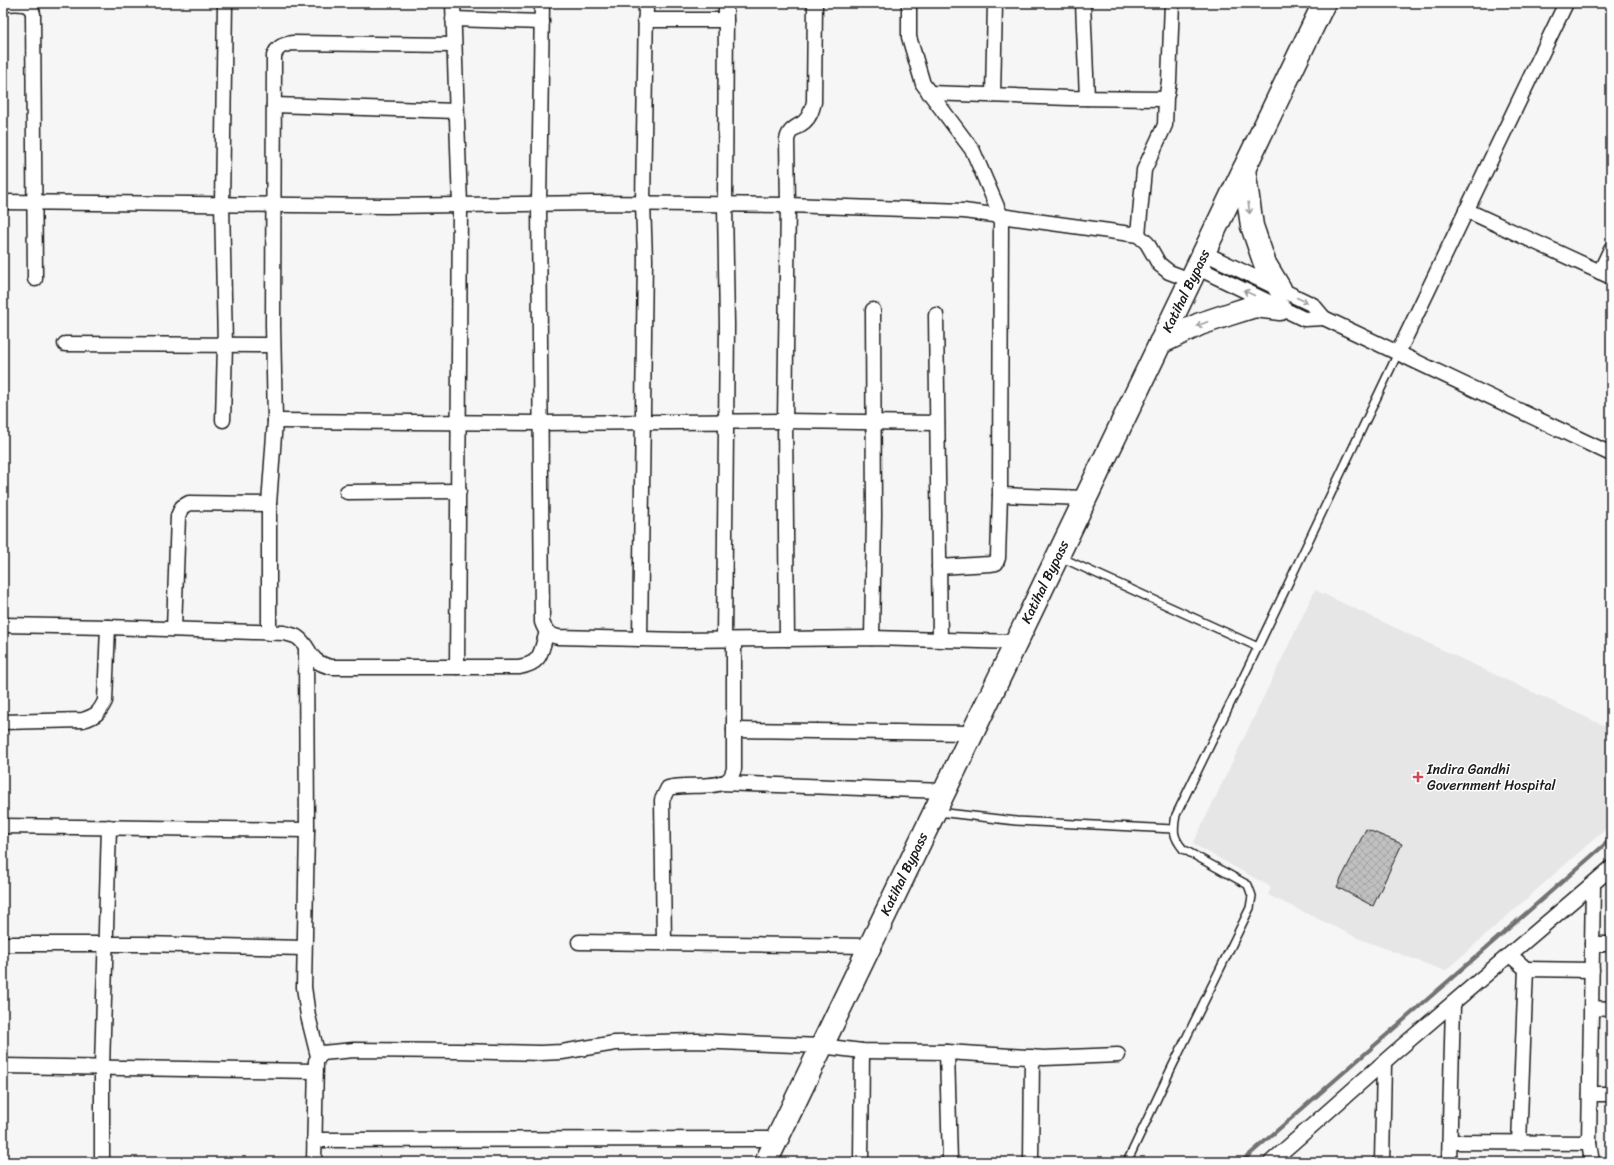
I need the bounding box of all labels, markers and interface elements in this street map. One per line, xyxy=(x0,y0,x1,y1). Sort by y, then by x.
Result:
one-way arrow xyxy=(1245,201,1253,214)
street label: Katihal Bypass xyxy=(1155,244,1217,337)
one-way arrow xyxy=(1243,289,1255,296)
one-way arrow xyxy=(1296,297,1308,304)
one-way arrow xyxy=(1197,320,1209,328)
street label: Katihal Bypass xyxy=(1014,535,1076,628)
place label: Indira Gandhi Government Hospital xyxy=(1426,757,1557,798)
marker: Indira Gandhi Government Hospital xyxy=(1412,771,1424,783)
street label: Katihal Bypass xyxy=(873,827,935,920)

